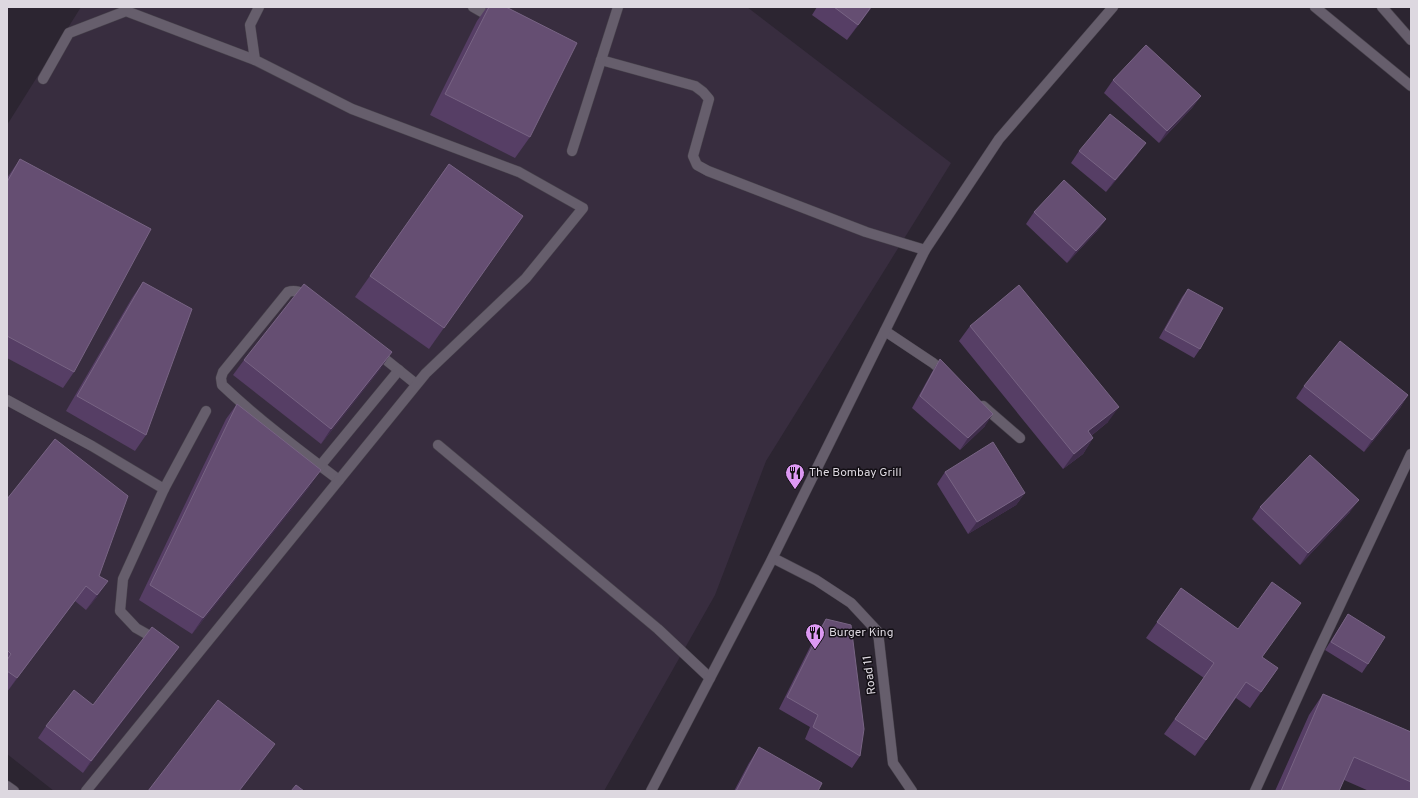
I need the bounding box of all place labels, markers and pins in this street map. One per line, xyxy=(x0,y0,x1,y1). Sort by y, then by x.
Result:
restaurant icon: The Bombay Grill xyxy=(784,462,806,490)
place label: The Bombay Grill xyxy=(809,465,902,481)
restaurant icon: Burger King xyxy=(804,622,826,650)
place label: Burger King xyxy=(829,625,894,641)

